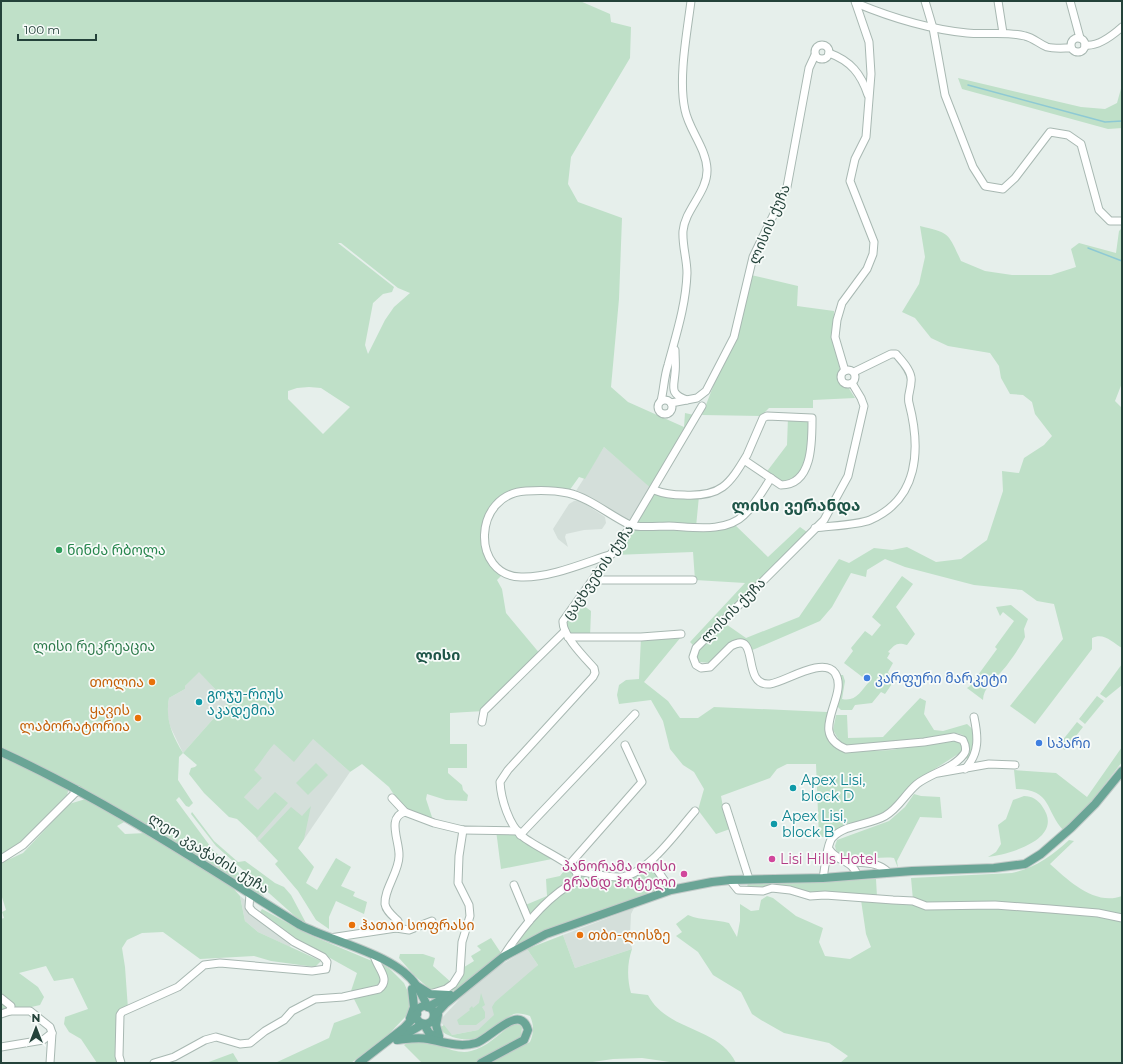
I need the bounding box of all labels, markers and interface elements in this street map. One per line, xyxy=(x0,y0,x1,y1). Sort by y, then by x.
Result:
scale bar xyxy=(18,16,96,42)
text: 100 m xyxy=(24,22,60,37)
street label: ლისის ქუჩა xyxy=(744,182,794,266)
district label: ლისი ვერანდა xyxy=(732,496,860,516)
street label: ცაცხვების ქუჩა xyxy=(559,521,637,623)
place label: ნინძა რბოლა xyxy=(67,541,166,559)
marker: ნინძა რბოლა xyxy=(54,545,64,555)
street label: ლისის ქუჩა xyxy=(697,574,769,646)
park label: ლისი რეკრეაცია xyxy=(33,637,155,655)
district label: ლისი xyxy=(416,645,460,664)
place label: კარფური მარკეტი xyxy=(875,669,1008,687)
place label: თოლია xyxy=(89,673,144,691)
marker: კარფური მარკეტი xyxy=(862,673,872,683)
marker: თოლია xyxy=(147,677,157,687)
place label: გოჯუ-რიუს აკადემია xyxy=(207,685,284,719)
marker: გოჯუ-რიუს აკადემია xyxy=(194,697,204,707)
place label: ყავის ლაბორატორია xyxy=(19,701,130,735)
marker: ყავის ლაბორატორია xyxy=(133,713,143,723)
place label: სპარი xyxy=(1047,734,1090,752)
marker: სპარი xyxy=(1034,738,1044,748)
place label: Apex Lisi, block D xyxy=(801,771,866,805)
marker: Apex Lisi, block D xyxy=(788,783,798,793)
place label: Apex Lisi, block B xyxy=(782,807,847,841)
street label: ლეო კვაჭაძის ქუჩა xyxy=(145,809,273,897)
marker: Apex Lisi, block B xyxy=(769,819,779,829)
place label: Lisi Hills Hotel xyxy=(780,850,877,868)
marker: Lisi Hills Hotel xyxy=(767,854,777,864)
place label: პანორამა ლისი გრანდ ჰოტელი xyxy=(562,857,676,891)
marker: პანორამა ლისი გრანდ ჰოტელი xyxy=(679,869,689,879)
place label: ჰათაი სოფრასი xyxy=(360,916,475,934)
marker: ჰათაი სოფრასი xyxy=(347,920,357,930)
place label: თბი-ლისზე xyxy=(588,926,670,944)
marker: თბი-ლისზე xyxy=(575,930,585,940)
north arrow xyxy=(16,1008,56,1048)
text: N xyxy=(32,1011,40,1025)

